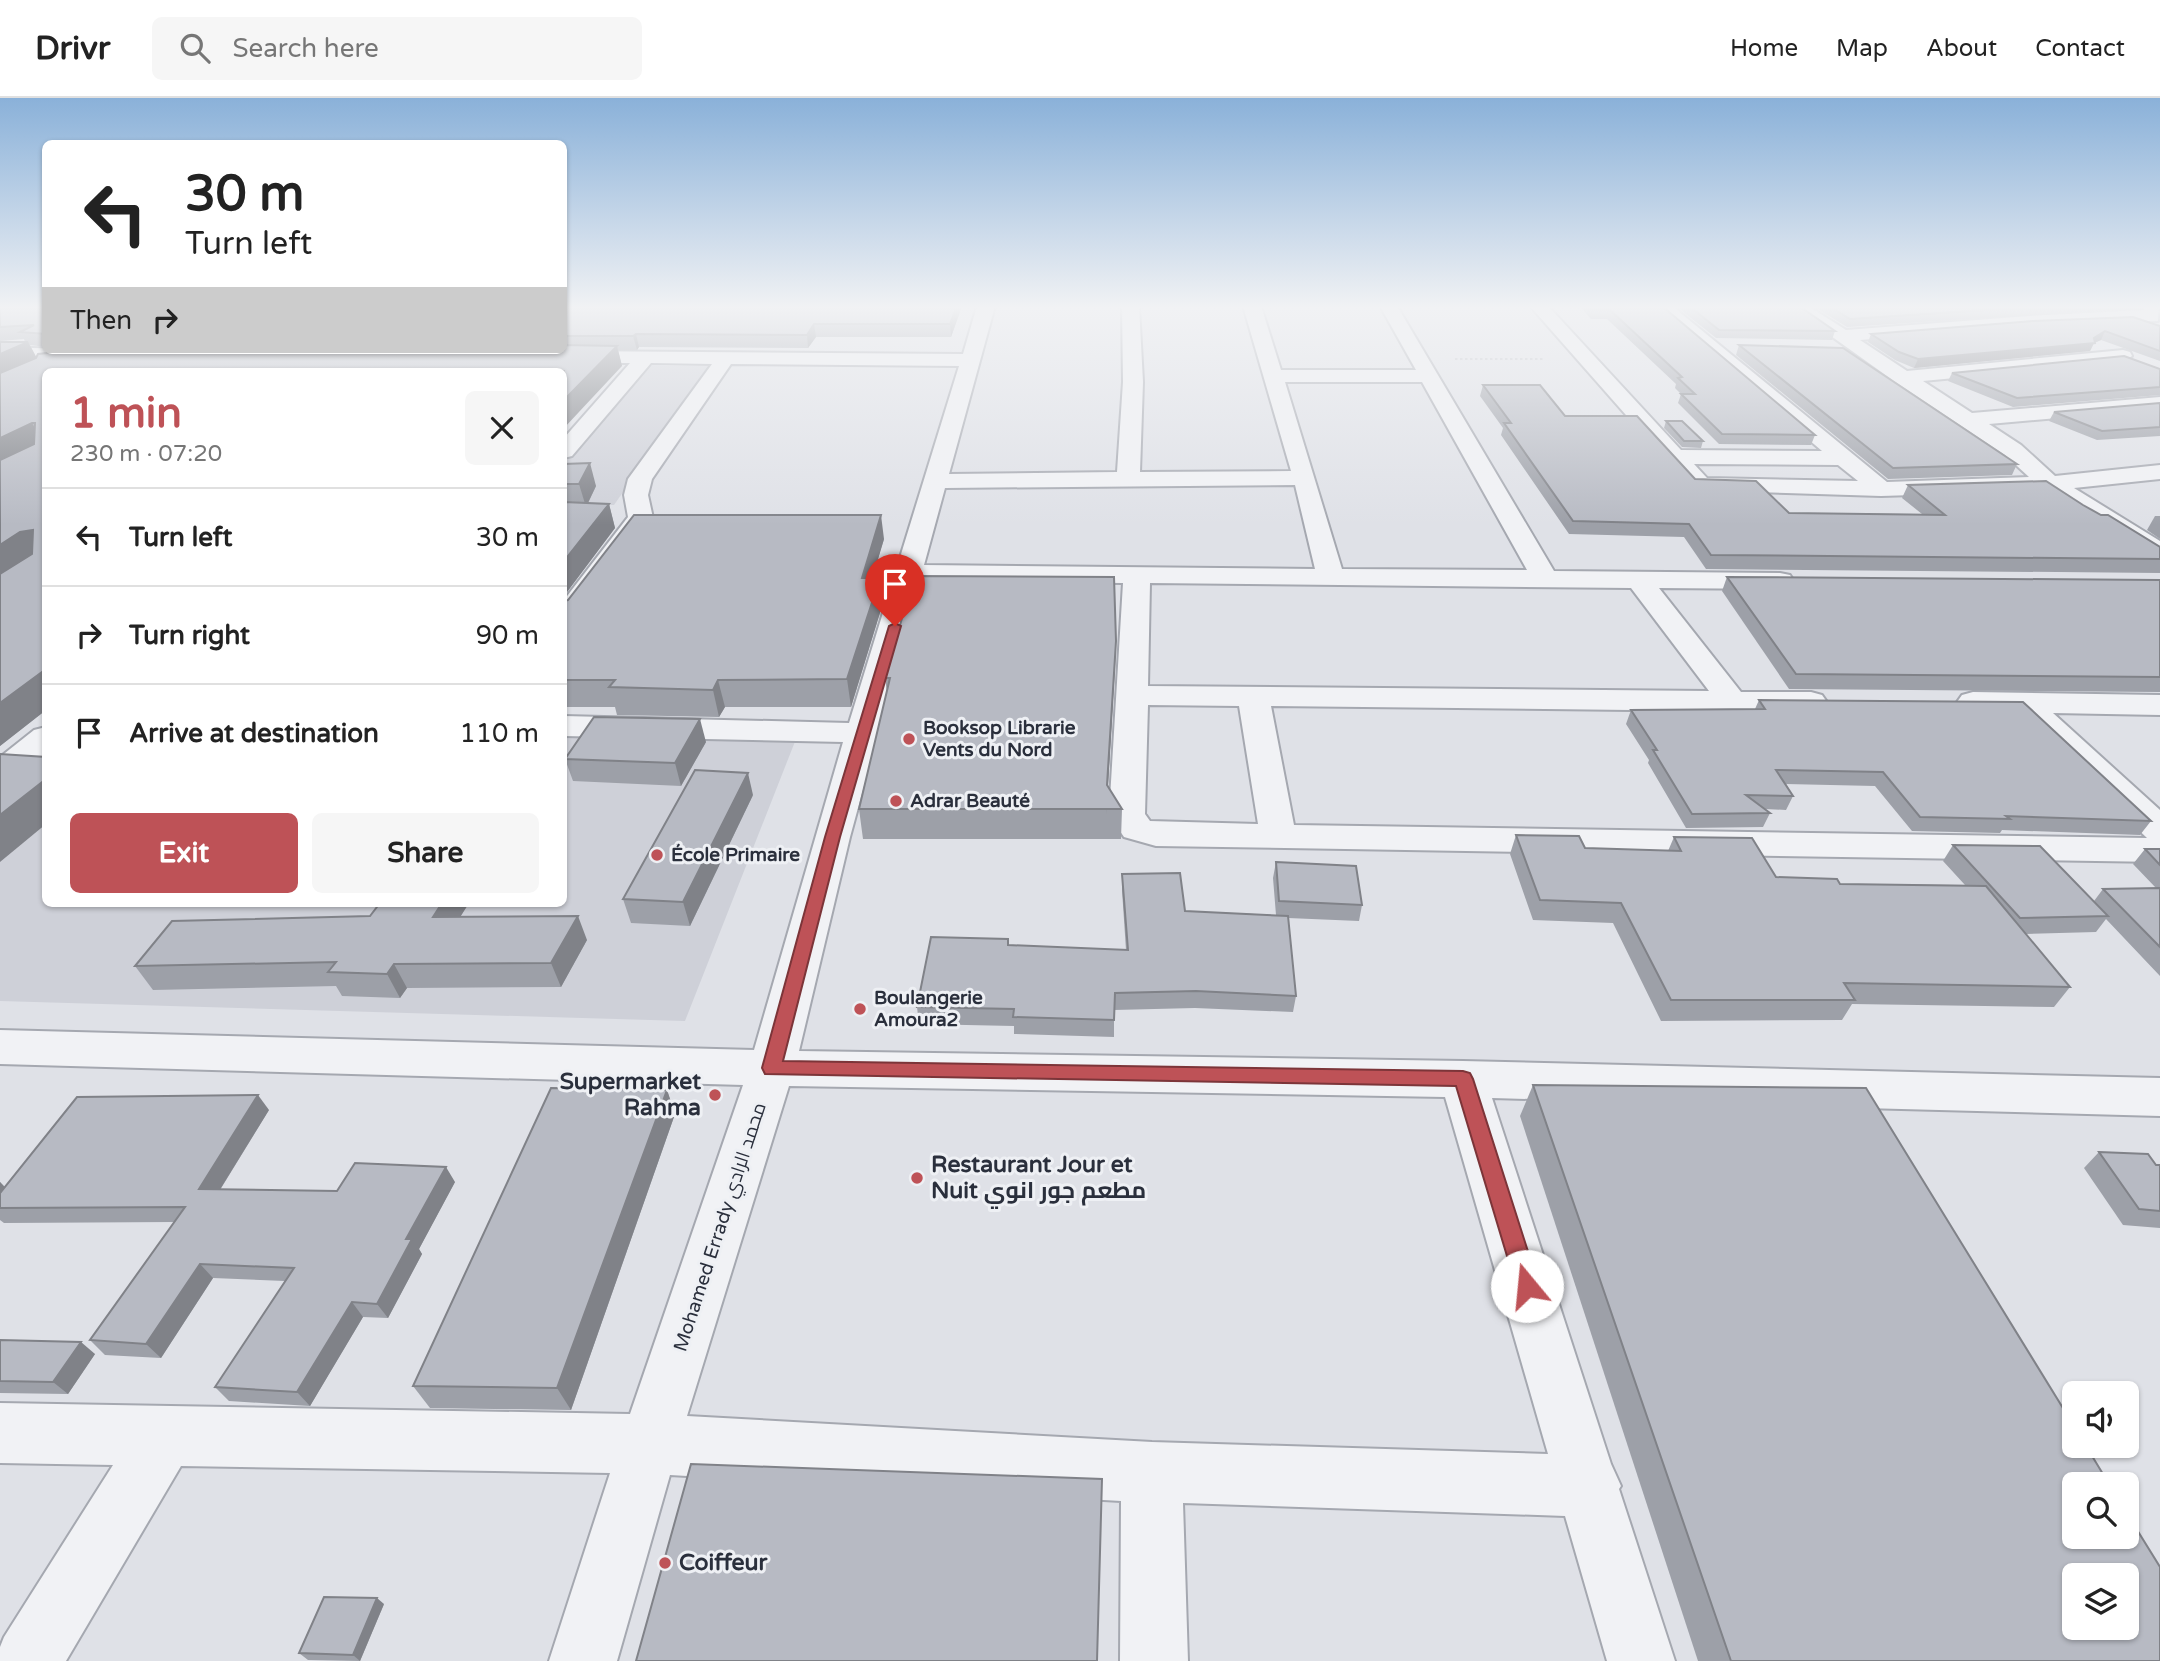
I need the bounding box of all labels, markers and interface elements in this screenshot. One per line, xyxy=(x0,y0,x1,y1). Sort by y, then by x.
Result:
search box xyxy=(152,17,642,80)
text: Drivr xyxy=(35,29,110,68)
icon: search xyxy=(176,29,214,67)
text: Search here xyxy=(232,33,379,64)
text: Home xyxy=(1730,34,1798,63)
text: Map xyxy=(1836,34,1888,63)
text: About xyxy=(1926,34,1997,63)
text: Contact xyxy=(2035,34,2125,63)
text: 30 m xyxy=(185,165,304,224)
icon: left xyxy=(70,168,161,259)
text: Turn left xyxy=(185,225,312,263)
icon: right xyxy=(146,301,184,339)
text: Then xyxy=(70,305,132,336)
text: 1 min xyxy=(70,388,182,439)
button: close xyxy=(465,391,539,465)
text: 230 m · 07:20 xyxy=(70,440,222,468)
icon: left xyxy=(70,518,108,556)
text: Turn left xyxy=(129,522,232,553)
text: 30 m xyxy=(476,522,539,553)
pin xyxy=(865,554,925,626)
icon: arrive xyxy=(876,565,914,603)
icon: right xyxy=(70,616,108,654)
text: Turn right xyxy=(129,620,250,651)
text: 90 m xyxy=(476,620,539,651)
icon: arrive xyxy=(70,714,108,752)
place label: Booksop Librarie Vents du Nord xyxy=(923,717,1076,761)
text: Arrive at destination xyxy=(129,718,379,749)
text: 110 m xyxy=(459,718,539,749)
marker: Booksop Librarie Vents du Nord xyxy=(901,731,917,747)
place label: Adrar Beauté xyxy=(910,790,1030,812)
marker: Adrar Beauté xyxy=(888,793,904,809)
button: Exit xyxy=(70,813,298,893)
button: Share xyxy=(312,813,539,893)
place label: École Primaire xyxy=(671,843,800,866)
marker: École Primaire xyxy=(649,847,665,863)
place label: Boulangerie Amoura2 xyxy=(874,987,983,1031)
marker: Boulangerie Amoura2 xyxy=(852,1001,868,1017)
place label: Supermarket Rahma xyxy=(560,1068,701,1122)
marker: Supermarket Rahma xyxy=(707,1087,723,1103)
street label: Mohamed Errady محمد الرادي xyxy=(669,1100,774,1355)
place label: Restaurant Jour et Nuit مطعم جور انوي xyxy=(931,1151,1146,1209)
marker: Restaurant Jour et Nuit مطعم جور انوي xyxy=(909,1170,925,1186)
position arrow xyxy=(1490,1249,1564,1323)
map controls xyxy=(2062,1381,2139,1640)
button: sound xyxy=(2062,1381,2139,1458)
button: search xyxy=(2062,1472,2139,1549)
place label: Coiffeur xyxy=(679,1549,768,1577)
marker: Coiffeur xyxy=(657,1555,673,1571)
button: layers xyxy=(2062,1563,2139,1640)

